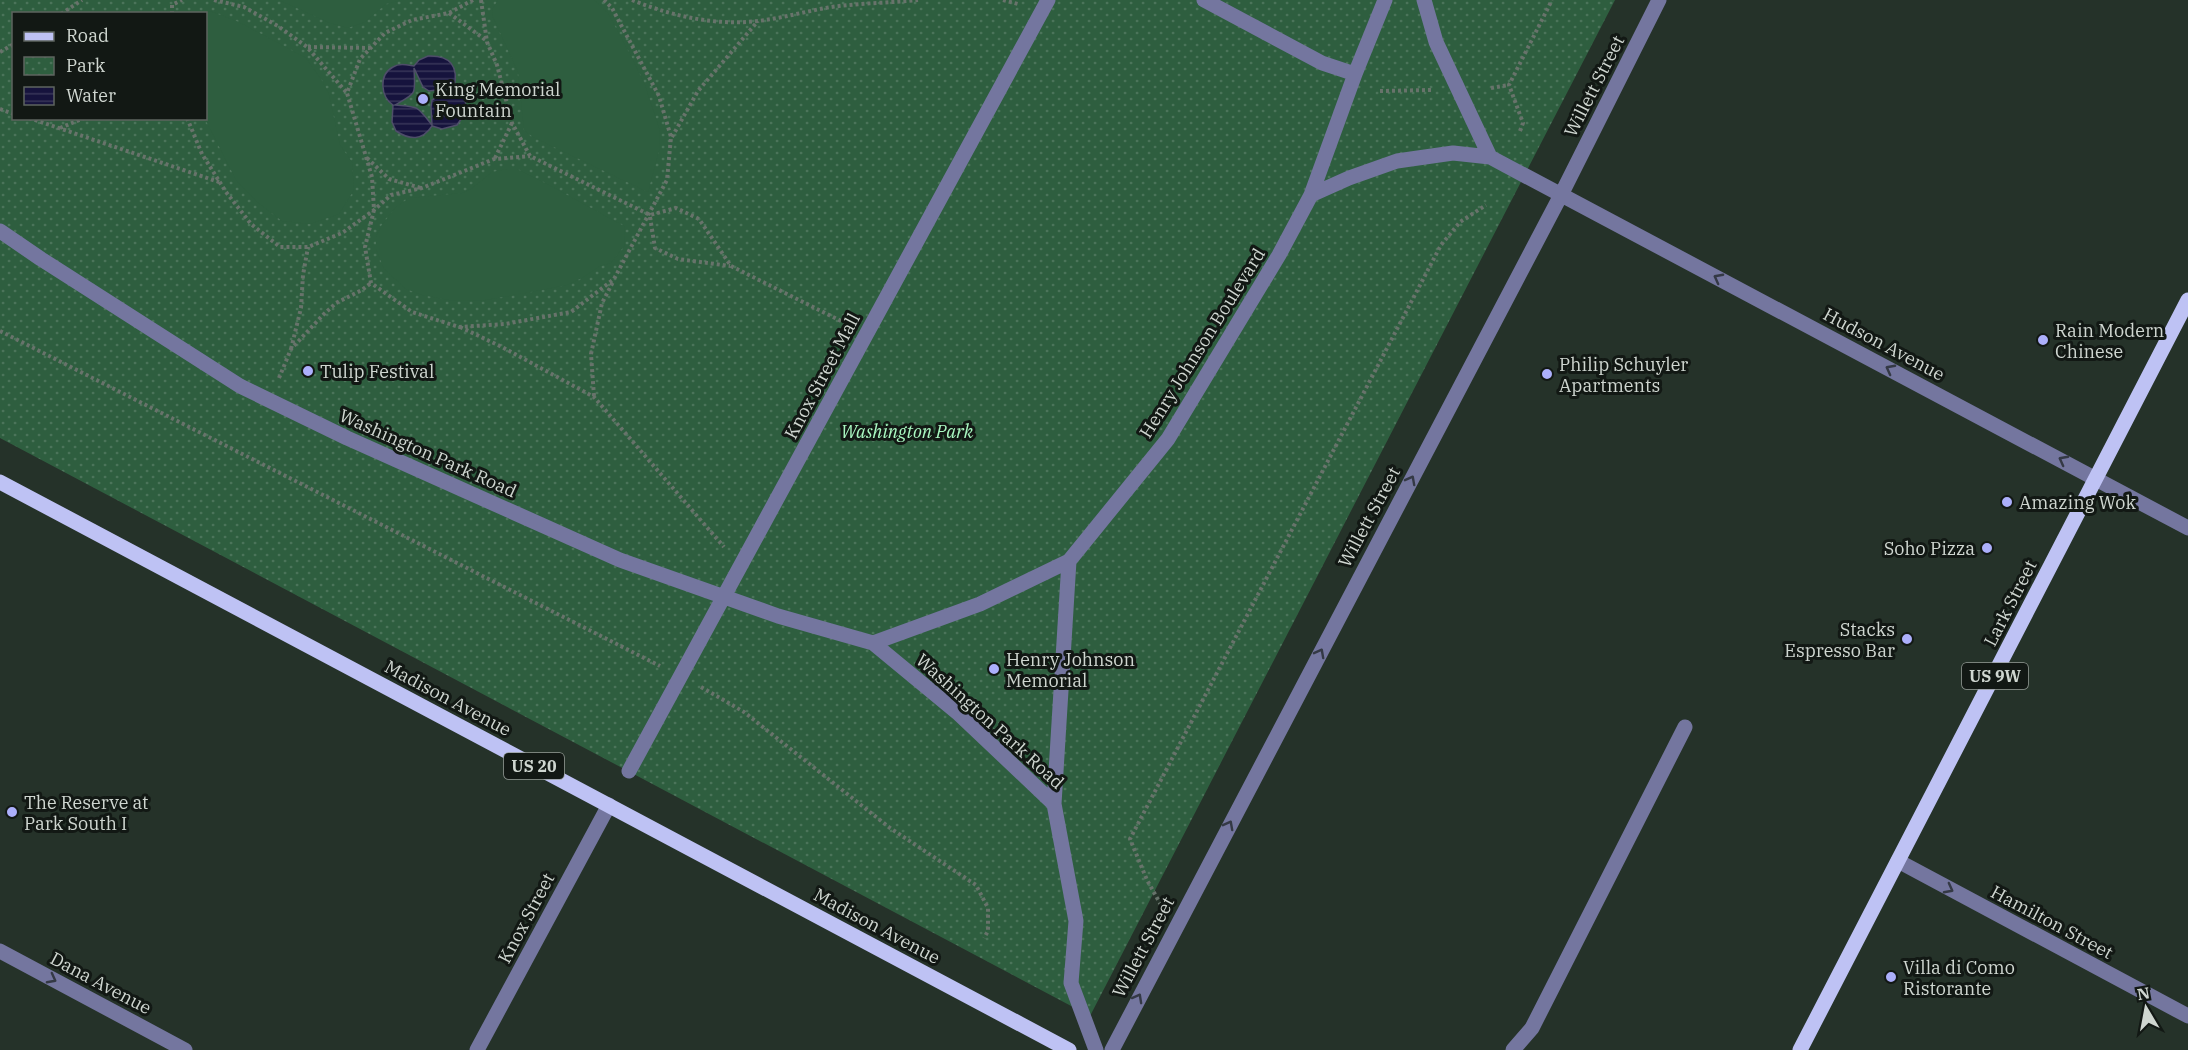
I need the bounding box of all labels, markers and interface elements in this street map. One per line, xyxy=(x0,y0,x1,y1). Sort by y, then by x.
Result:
legend xyxy=(12,12,207,120)
text: Road xyxy=(66,24,109,47)
street label: Willett Street xyxy=(1559,32,1629,140)
text: Park xyxy=(66,54,106,77)
place label: King Memorial Fountain xyxy=(435,78,560,122)
text: Water xyxy=(66,84,116,107)
marker: King Memorial Fountain xyxy=(416,92,430,106)
street label: Henry Johnson Boulevard xyxy=(1134,244,1270,442)
one-way arrow xyxy=(1714,274,1724,285)
street label: Hudson Avenue xyxy=(1819,302,1949,386)
street label: Knox Street Mall xyxy=(779,309,865,443)
place label: Rain Modern Chinese xyxy=(2055,319,2164,363)
marker: Rain Modern Chinese xyxy=(2036,333,2050,347)
place label: Philip Schuyler Apartments xyxy=(1559,353,1688,397)
place label: Tulip Festival xyxy=(320,360,434,383)
marker: Tulip Festival xyxy=(301,364,315,378)
one-way arrow xyxy=(1886,365,1897,376)
marker: Philip Schuyler Apartments xyxy=(1540,367,1554,381)
street label: Washington Park Road xyxy=(336,403,520,503)
park label: Washington Park xyxy=(841,420,974,443)
one-way arrow xyxy=(2058,456,2069,467)
street label: Willett Street xyxy=(1333,463,1405,571)
one-way arrow xyxy=(1404,476,1415,486)
place label: Amazing Wok xyxy=(2019,491,2136,514)
marker: Amazing Wok xyxy=(2000,495,2014,509)
place label: Soho Pizza xyxy=(1884,537,1975,560)
marker: Soho Pizza xyxy=(1980,541,1994,555)
street label: Lark Street xyxy=(1978,556,2042,650)
place label: Stacks Espresso Bar xyxy=(1784,618,1895,662)
marker: Stacks Espresso Bar xyxy=(1900,632,1914,646)
street label: Washington Park Road xyxy=(911,648,1069,794)
place label: Henry Johnson Memorial xyxy=(1006,648,1135,692)
one-way arrow xyxy=(1313,648,1324,659)
street label: Madison Avenue xyxy=(381,655,515,741)
marker: Henry Johnson Memorial xyxy=(987,662,1001,676)
road number: US 9W xyxy=(1962,663,2028,689)
road number: US 20 xyxy=(504,753,564,779)
place label: The Reserve at Park South I xyxy=(24,791,148,835)
marker: The Reserve at Park South I xyxy=(5,805,19,819)
one-way arrow xyxy=(1222,821,1233,832)
street label: Knox Street xyxy=(493,869,559,967)
street label: Hamilton Street xyxy=(1987,880,2117,964)
one-way arrow xyxy=(1943,882,1954,893)
street label: Madison Avenue xyxy=(810,883,944,969)
street label: Willett Street xyxy=(1107,893,1179,1001)
street label: Dana Avenue xyxy=(46,947,156,1019)
place label: Villa di Como Ristorante xyxy=(1903,956,2015,1000)
marker: Villa di Como Ristorante xyxy=(1884,970,1898,984)
one-way arrow xyxy=(45,972,56,983)
north arrow xyxy=(2116,978,2176,1038)
text: N xyxy=(2135,982,2151,1004)
one-way arrow xyxy=(1131,994,1142,1004)

